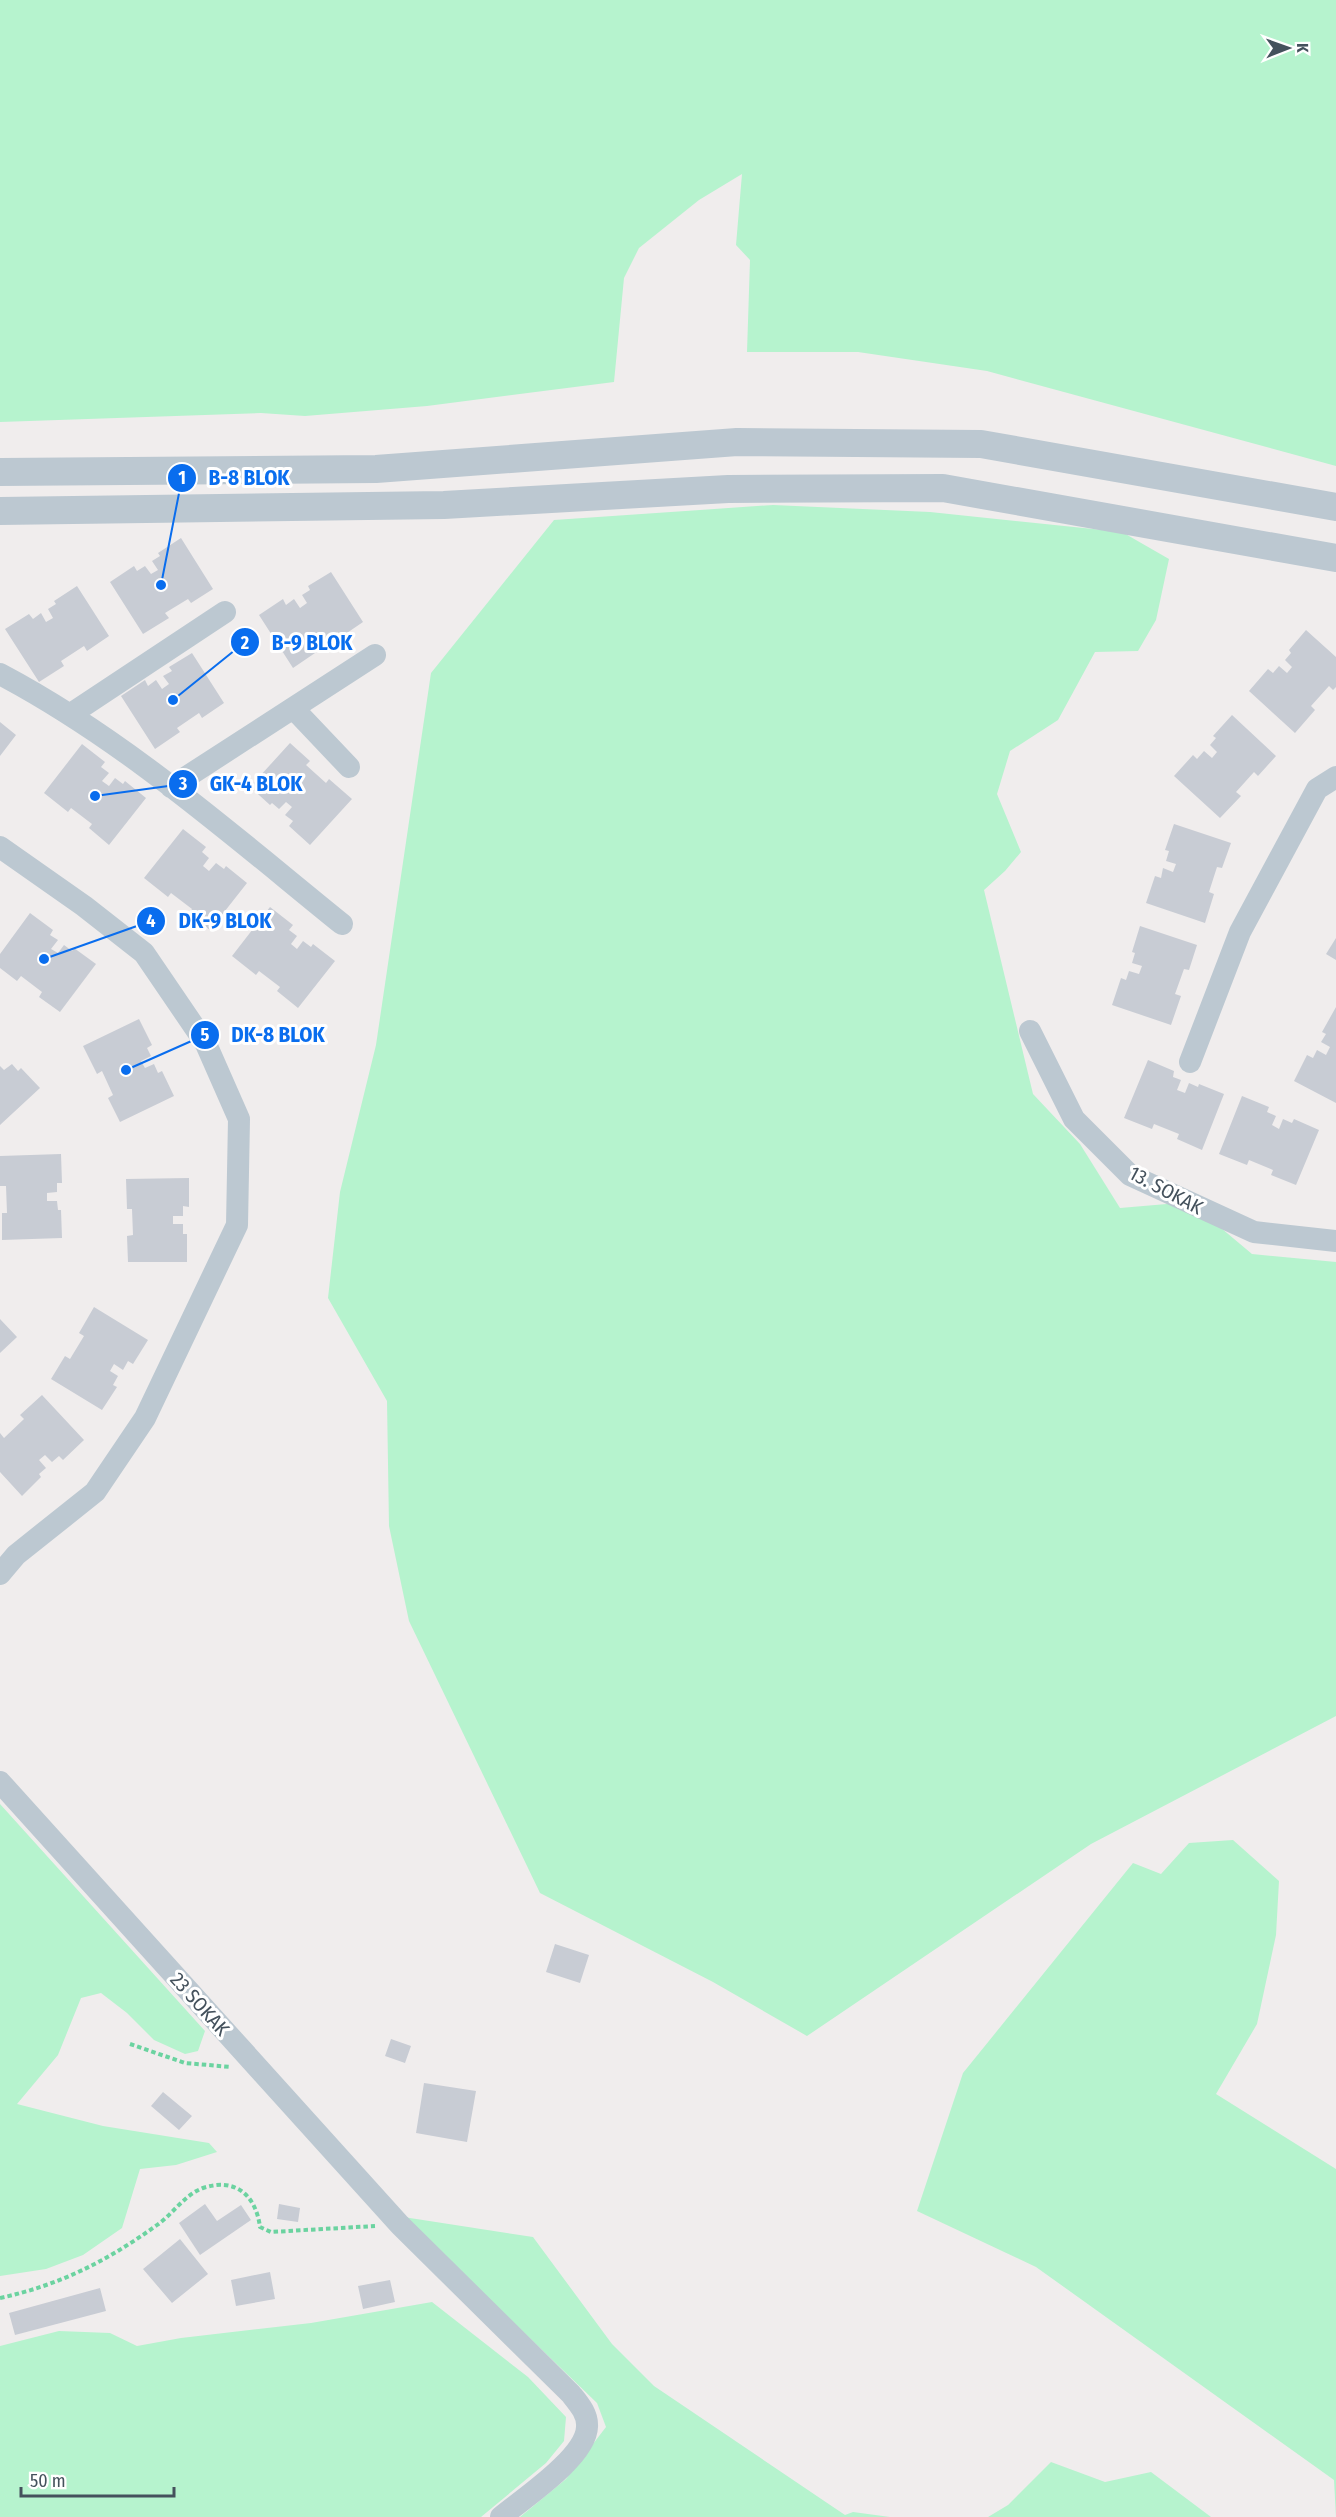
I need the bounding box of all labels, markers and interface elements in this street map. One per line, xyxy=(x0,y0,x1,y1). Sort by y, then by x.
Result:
north arrow xyxy=(1258,18,1318,78)
text: K xyxy=(1293,43,1312,53)
callout: B-8 BLOK xyxy=(167,458,302,497)
text: B-8 BLOK xyxy=(208,465,290,491)
text: 1 xyxy=(178,467,186,489)
callout: B-9 BLOK xyxy=(230,623,364,662)
text: B-9 BLOK xyxy=(272,630,353,656)
text: 2 xyxy=(240,632,249,654)
callout: GK-4 BLOK xyxy=(168,765,314,804)
text: GK-4 BLOK xyxy=(210,771,303,797)
text: 3 xyxy=(178,773,188,795)
callout: DK-9 BLOK xyxy=(136,901,283,940)
text: DK-9 BLOK xyxy=(179,908,272,934)
text: 4 xyxy=(146,910,156,932)
callout: DK-8 BLOK xyxy=(190,1015,337,1054)
text: DK-8 BLOK xyxy=(231,1022,325,1048)
text: 5 xyxy=(201,1024,210,1046)
street label: 13. SOKAK xyxy=(1125,1161,1207,1220)
street label: 23 SOKAK xyxy=(165,1967,235,2041)
scale bar xyxy=(21,2460,174,2498)
text: 50 m xyxy=(30,2470,66,2492)

